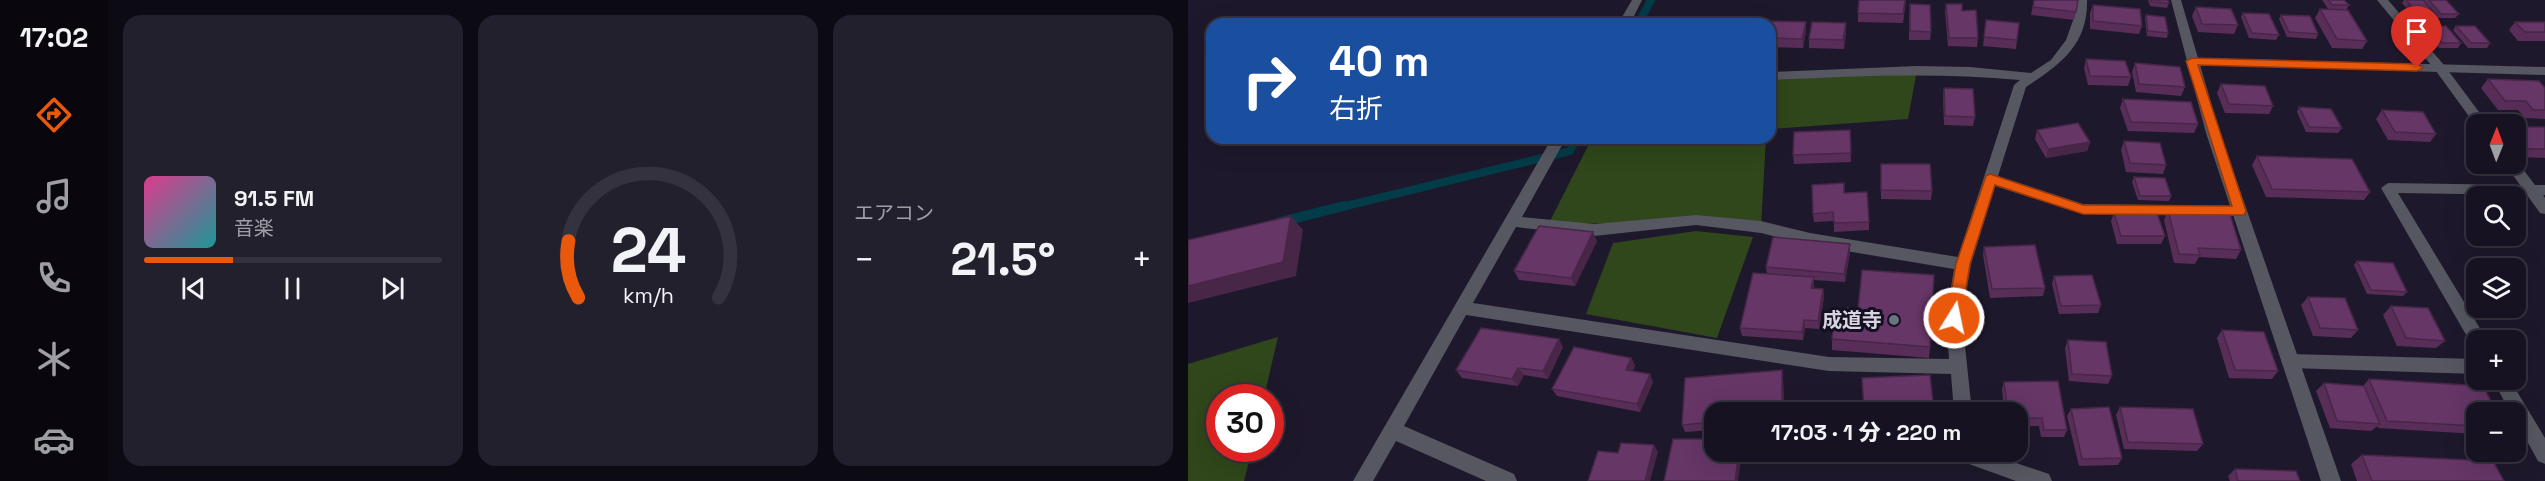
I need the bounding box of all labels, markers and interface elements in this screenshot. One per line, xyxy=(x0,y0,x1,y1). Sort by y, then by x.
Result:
pin xyxy=(2391,6,2442,68)
icon: arrive xyxy=(2400,15,2433,48)
text: 17:02 xyxy=(20,20,88,55)
text: 40 m xyxy=(1329,35,1429,88)
icon: right xyxy=(1230,42,1308,120)
text: 右折 xyxy=(1329,91,1383,126)
icon: directions xyxy=(33,94,75,136)
north arrow xyxy=(2466,114,2526,174)
map controls xyxy=(2466,114,2526,462)
icon: music xyxy=(33,175,75,217)
text: 91.5 FM xyxy=(234,184,314,212)
button: search xyxy=(2466,186,2526,246)
text: エアコン xyxy=(854,200,934,226)
text: 24 xyxy=(610,211,686,290)
text: 音楽 xyxy=(234,215,274,241)
text: 21.5° xyxy=(950,231,1056,288)
text: − xyxy=(854,239,874,281)
text: + xyxy=(1132,239,1152,281)
icon: phone xyxy=(33,257,75,299)
button: layers xyxy=(2466,258,2526,318)
icon: previous xyxy=(177,272,210,305)
icon: pause xyxy=(276,272,309,305)
icon: next xyxy=(376,272,409,305)
text: km/h xyxy=(622,282,674,309)
position arrow xyxy=(1922,286,1986,350)
place label: 成道寺 xyxy=(1822,307,1882,333)
marker: 成道寺 xyxy=(1887,313,1901,327)
button: + xyxy=(2466,330,2526,390)
icon: climate xyxy=(33,338,75,380)
speed limit sign: 30 xyxy=(1206,384,1284,462)
button: − xyxy=(2466,402,2526,462)
text: 17:03 · 1 分 · 220 m xyxy=(1771,418,1961,446)
icon: car xyxy=(33,419,75,461)

